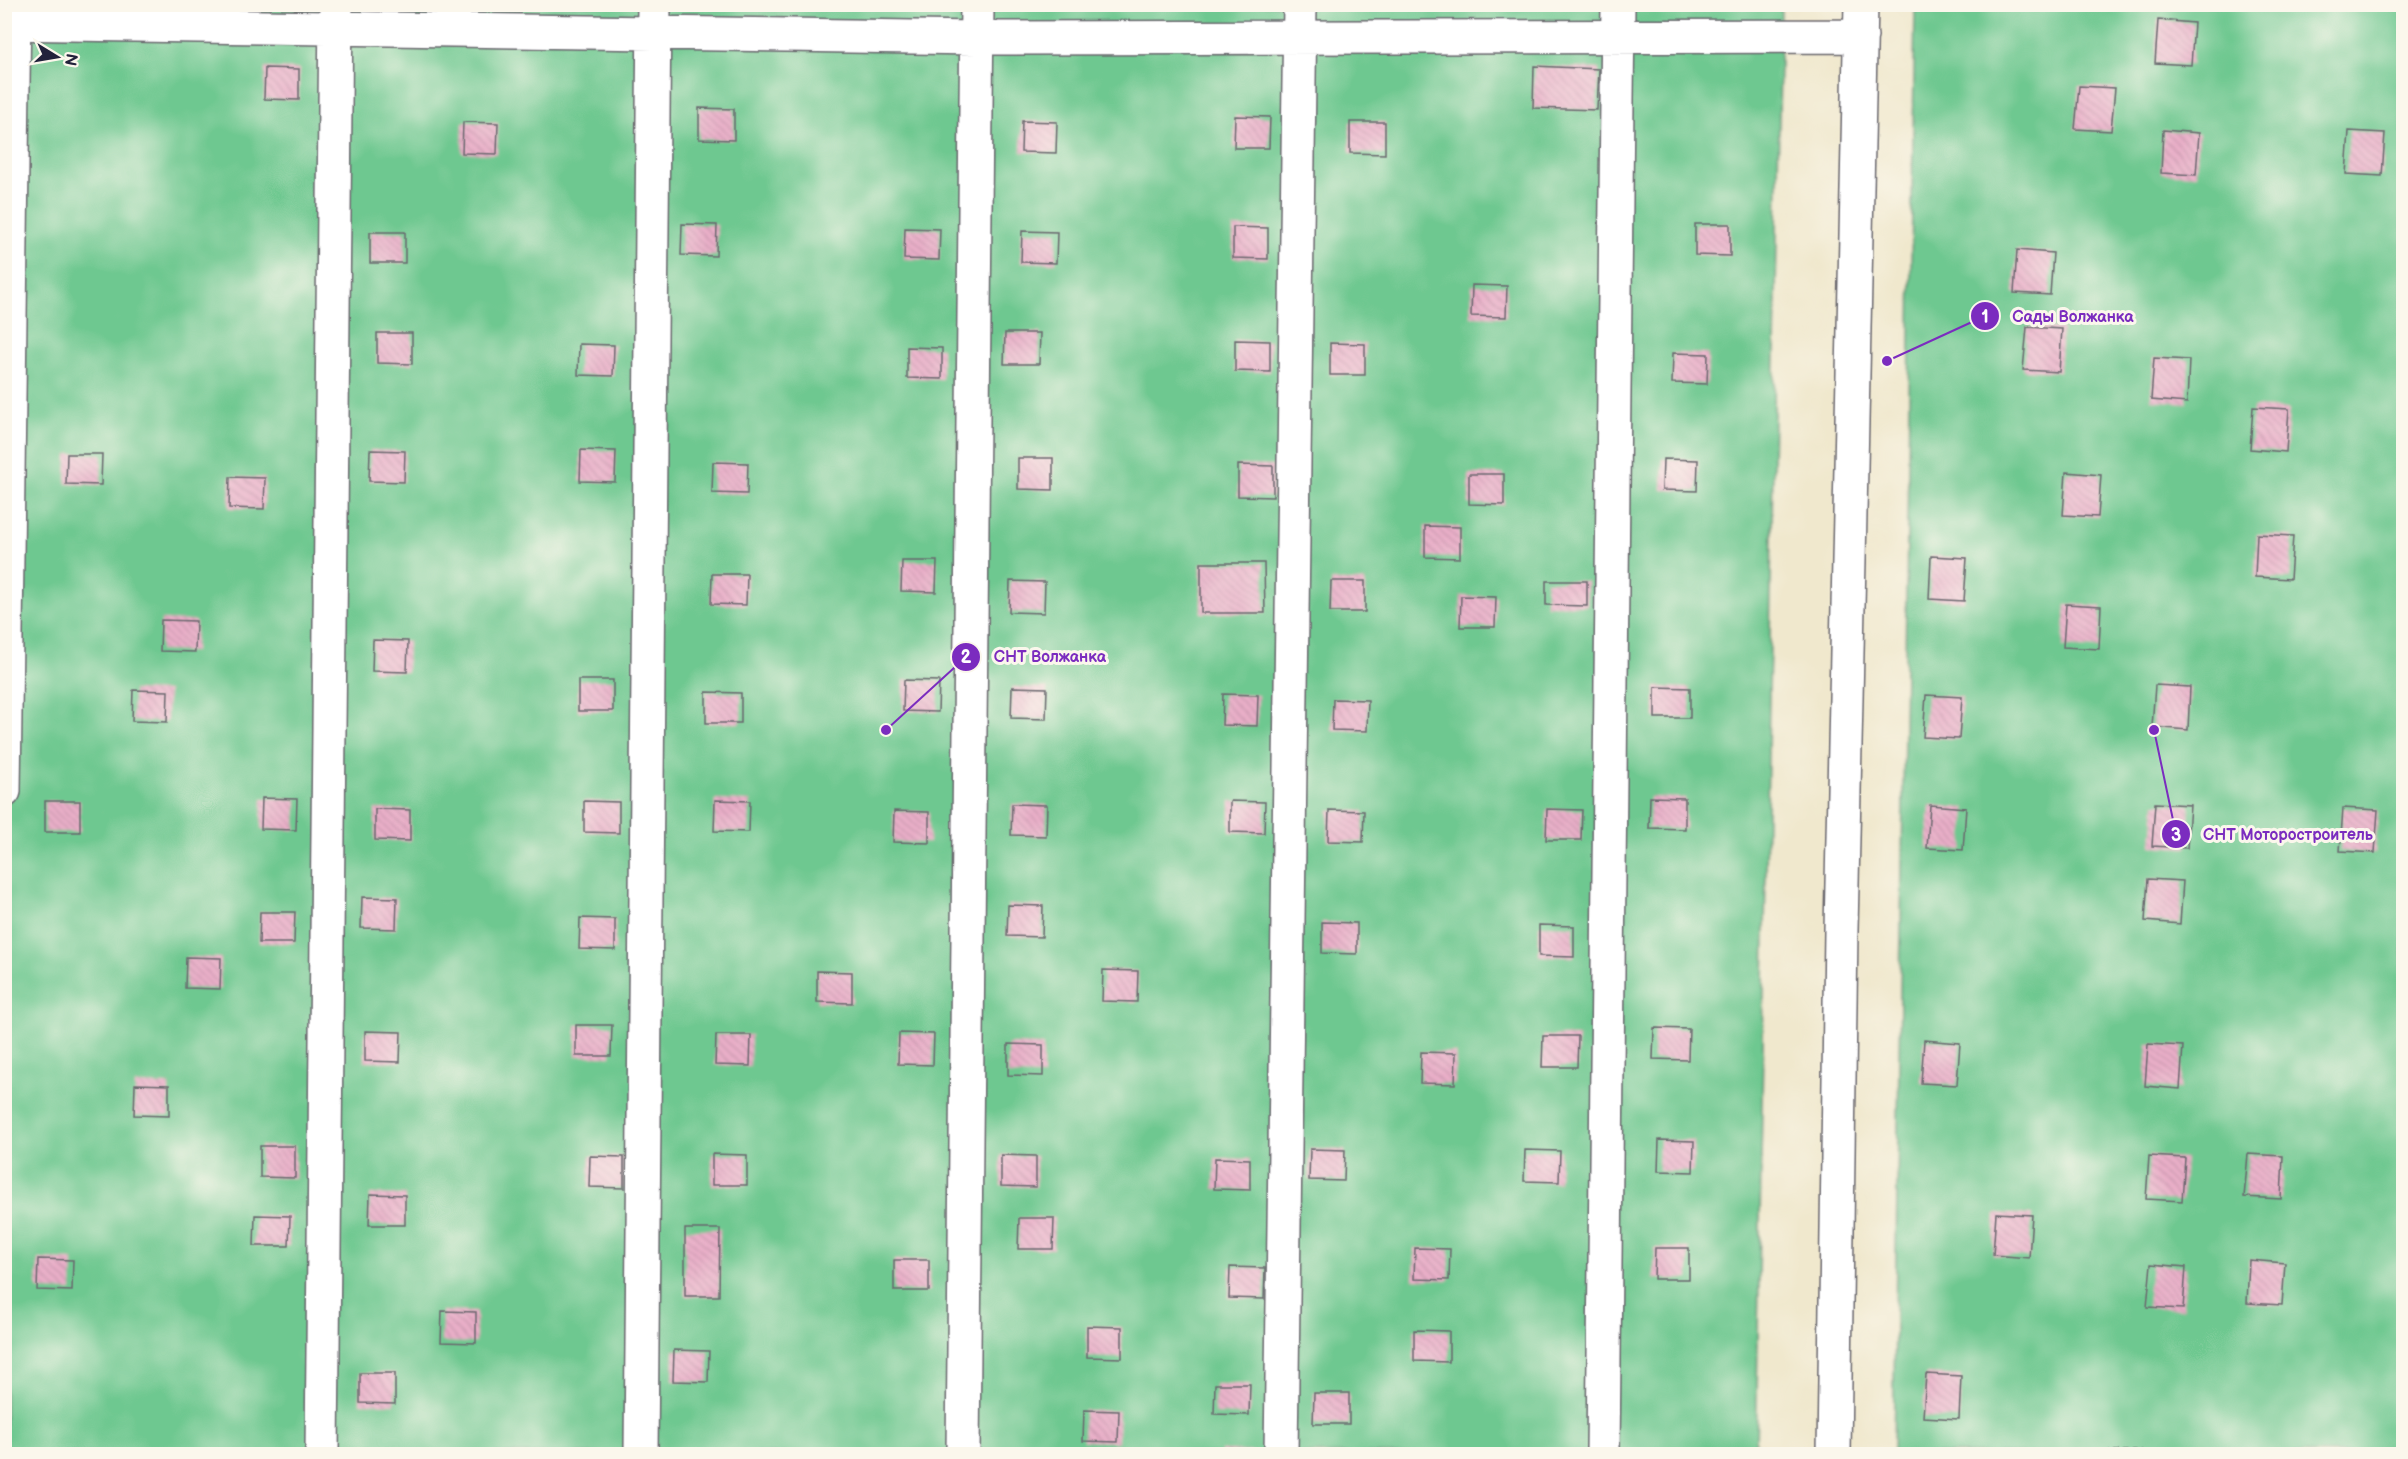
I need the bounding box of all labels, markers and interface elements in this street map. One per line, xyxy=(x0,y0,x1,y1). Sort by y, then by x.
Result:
north arrow xyxy=(27,27,87,87)
text: N xyxy=(60,52,81,67)
callout: Сады Волжанка xyxy=(1970,299,2145,333)
text: 1 xyxy=(1981,307,1989,328)
text: Сады Волжанка xyxy=(2012,308,2134,327)
callout: СНТ Волжанка xyxy=(951,640,1118,674)
text: 2 xyxy=(961,647,972,668)
text: СНТ Волжанка xyxy=(994,648,1107,667)
callout: СНТ Моторостроитель xyxy=(2161,817,2385,851)
text: 3 xyxy=(2171,825,2181,846)
text: СНТ Моторостроитель xyxy=(2203,826,2374,845)

